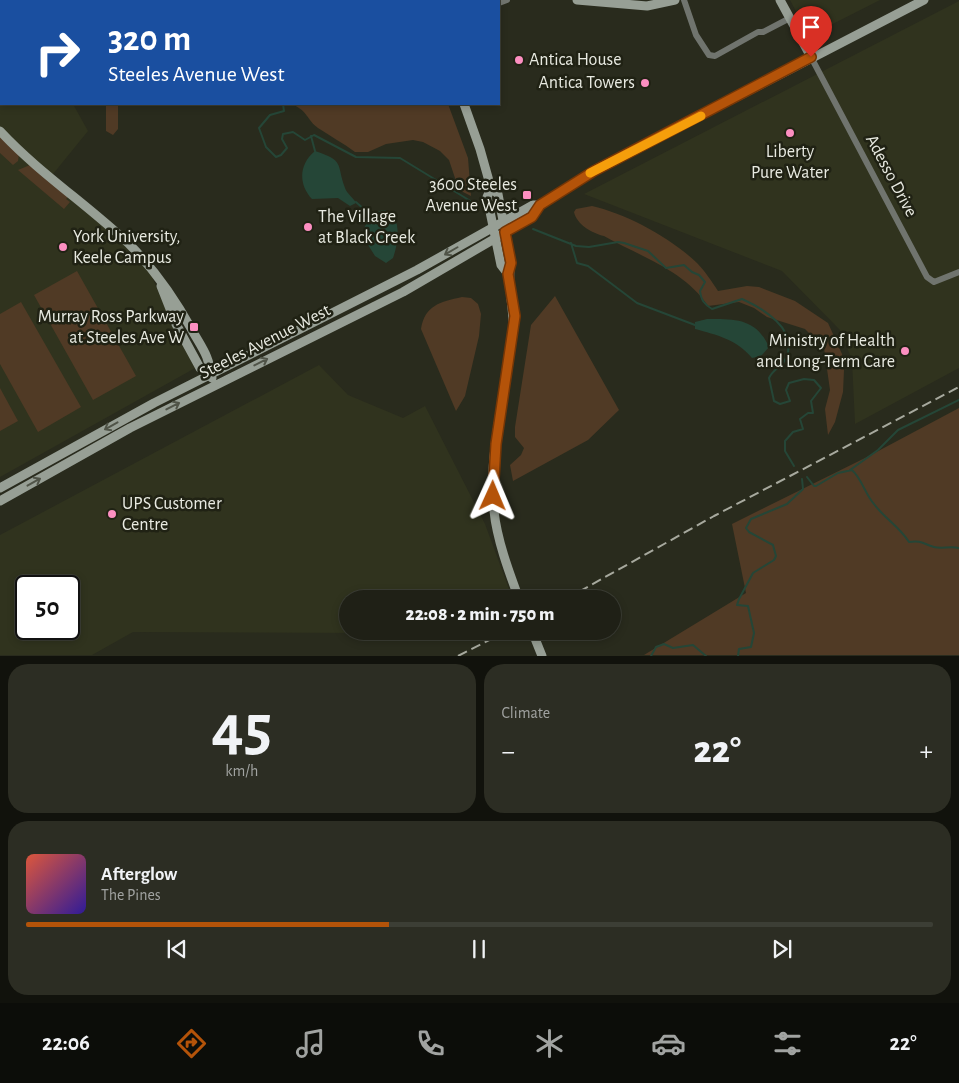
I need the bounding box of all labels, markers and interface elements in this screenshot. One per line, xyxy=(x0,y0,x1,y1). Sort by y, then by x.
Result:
pin xyxy=(790,6,832,57)
icon: arrive xyxy=(797,13,825,41)
icon: right xyxy=(25,20,90,85)
text: 320 m xyxy=(108,22,191,57)
place label: Antica House xyxy=(529,51,622,69)
marker: Antica House xyxy=(513,54,525,66)
text: Steeles Avenue West xyxy=(108,63,284,85)
place label: Antica Towers xyxy=(538,74,635,92)
marker: Antica Towers xyxy=(639,77,651,89)
marker: Liberty Pure Water xyxy=(784,127,796,139)
street label: Adesso Drive xyxy=(862,132,920,220)
place label: Liberty Pure Water xyxy=(751,143,829,182)
place label: 3600 Steeles Avenue West xyxy=(426,176,517,215)
marker: 3600 Steeles Avenue West xyxy=(521,189,533,201)
place label: The Village at Black Creek xyxy=(318,208,416,247)
marker: The Village at Black Creek xyxy=(302,221,314,233)
place label: York University, Keele Campus xyxy=(73,228,180,267)
marker: York University, Keele Campus xyxy=(57,241,69,253)
one-way arrow xyxy=(444,247,459,256)
street label: Steeles Avenue West xyxy=(197,301,334,383)
place label: Murray Ross Parkway at Steeles Ave W xyxy=(38,308,184,347)
marker: Murray Ross Parkway at Steeles Ave W xyxy=(188,321,200,333)
place label: Ministry of Health and Long-Term Care xyxy=(756,332,895,371)
marker: Ministry of Health and Long-Term Care xyxy=(899,345,911,357)
one-way arrow xyxy=(253,357,268,367)
one-way arrow xyxy=(166,401,181,411)
one-way arrow xyxy=(105,422,119,432)
position arrow xyxy=(466,469,518,521)
one-way arrow xyxy=(27,477,41,487)
place label: UPS Customer Centre xyxy=(122,495,222,534)
marker: UPS Customer Centre xyxy=(106,508,118,520)
speed limit sign: 50 xyxy=(15,575,80,640)
text: 22:08 · 2 min · 750 m xyxy=(406,605,554,624)
text: 45 xyxy=(211,697,272,762)
text: Climate xyxy=(502,705,550,721)
text: 22° xyxy=(693,732,741,770)
text: − xyxy=(502,738,515,766)
text: + xyxy=(920,738,933,766)
text: km/h xyxy=(225,763,258,779)
text: Afterglow xyxy=(101,865,177,884)
text: The Pines xyxy=(101,887,161,903)
icon: previous xyxy=(163,935,191,963)
icon: pause xyxy=(465,935,493,963)
icon: next xyxy=(768,935,796,963)
icon: directions xyxy=(174,1026,209,1061)
icon: music xyxy=(293,1026,328,1061)
icon: phone xyxy=(413,1026,448,1061)
icon: climate xyxy=(532,1026,567,1061)
icon: car xyxy=(651,1026,686,1061)
icon: filters xyxy=(770,1026,805,1061)
text: 22:06 xyxy=(42,1032,90,1054)
text: 22° xyxy=(890,1032,917,1054)

